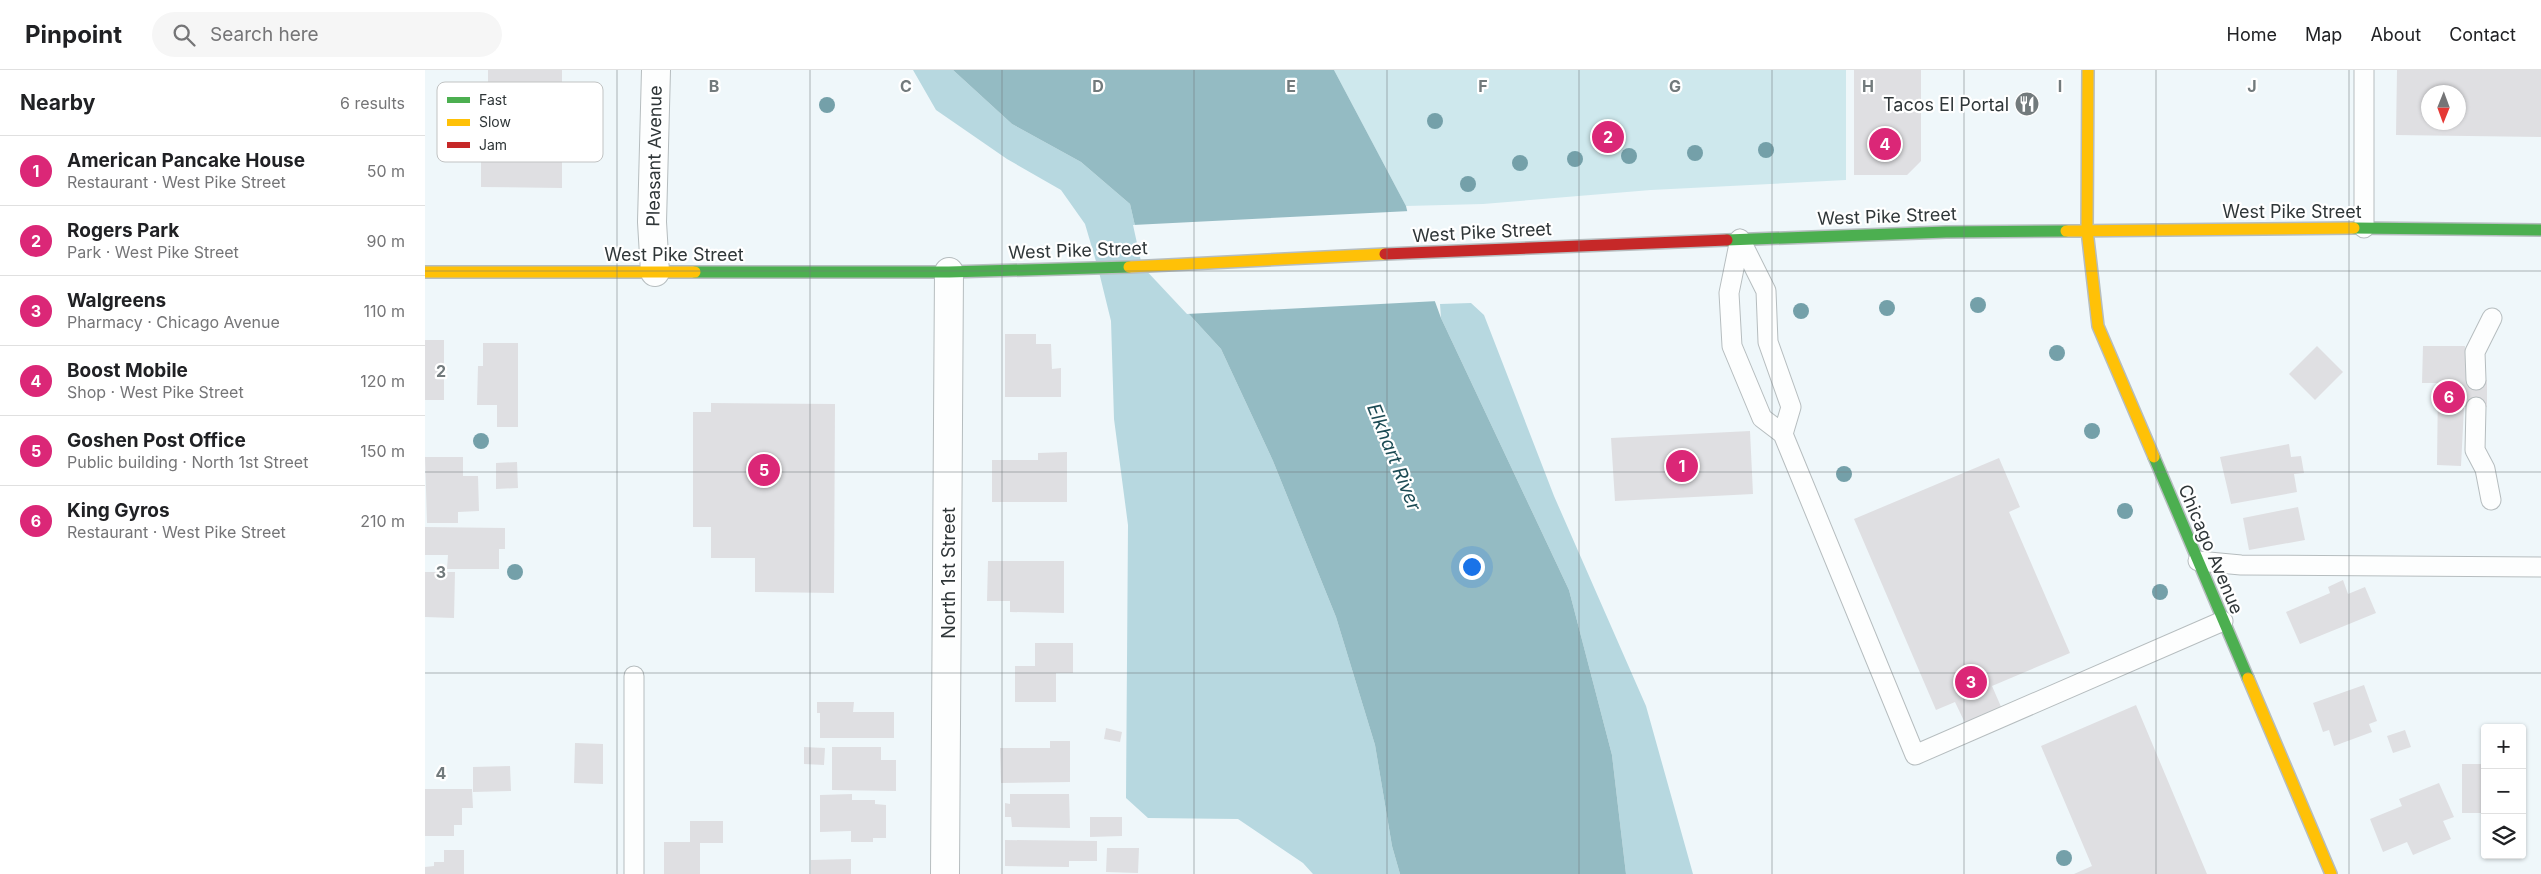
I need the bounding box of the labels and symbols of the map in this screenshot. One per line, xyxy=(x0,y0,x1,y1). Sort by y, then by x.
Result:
text: B xyxy=(709,76,719,96)
text: C xyxy=(900,76,912,96)
text: D xyxy=(1092,76,1104,96)
text: E xyxy=(1286,76,1296,96)
text: F xyxy=(1478,76,1488,96)
text: G xyxy=(1669,76,1681,96)
text: H xyxy=(1862,76,1874,96)
text: I xyxy=(2058,76,2062,96)
text: J xyxy=(2247,76,2257,96)
legend xyxy=(437,82,603,162)
street label: Pleasant Avenue xyxy=(642,85,666,227)
north arrow xyxy=(2421,85,2466,130)
text: Fast xyxy=(479,91,507,108)
restaurant icon: Tacos El Portal xyxy=(2014,91,2040,117)
place label: Tacos El Portal xyxy=(1883,94,2009,115)
text: Slow xyxy=(479,113,511,130)
pin: 2 xyxy=(1592,118,1624,156)
pin: 4 xyxy=(1869,125,1901,163)
text: Jam xyxy=(479,136,507,153)
street label: West Pike Street xyxy=(2222,201,2362,222)
street label: West Pike Street xyxy=(1817,203,1957,229)
street label: West Pike Street xyxy=(1412,218,1552,246)
street label: West Pike Street xyxy=(1008,237,1148,263)
street label: West Pike Street xyxy=(604,244,744,265)
text: 2 xyxy=(436,361,446,381)
pin: 6 xyxy=(2433,378,2465,416)
water label: Elkhart River xyxy=(1362,400,1426,515)
pin: 1 xyxy=(1666,447,1698,485)
pin: 5 xyxy=(748,451,780,489)
street label: Chicago Avenue xyxy=(2174,481,2248,617)
street label: North 1st Street xyxy=(938,507,959,639)
your location xyxy=(1459,554,1485,580)
text: 3 xyxy=(436,562,446,582)
pin: 3 xyxy=(1955,663,1987,701)
text: 4 xyxy=(436,763,447,783)

